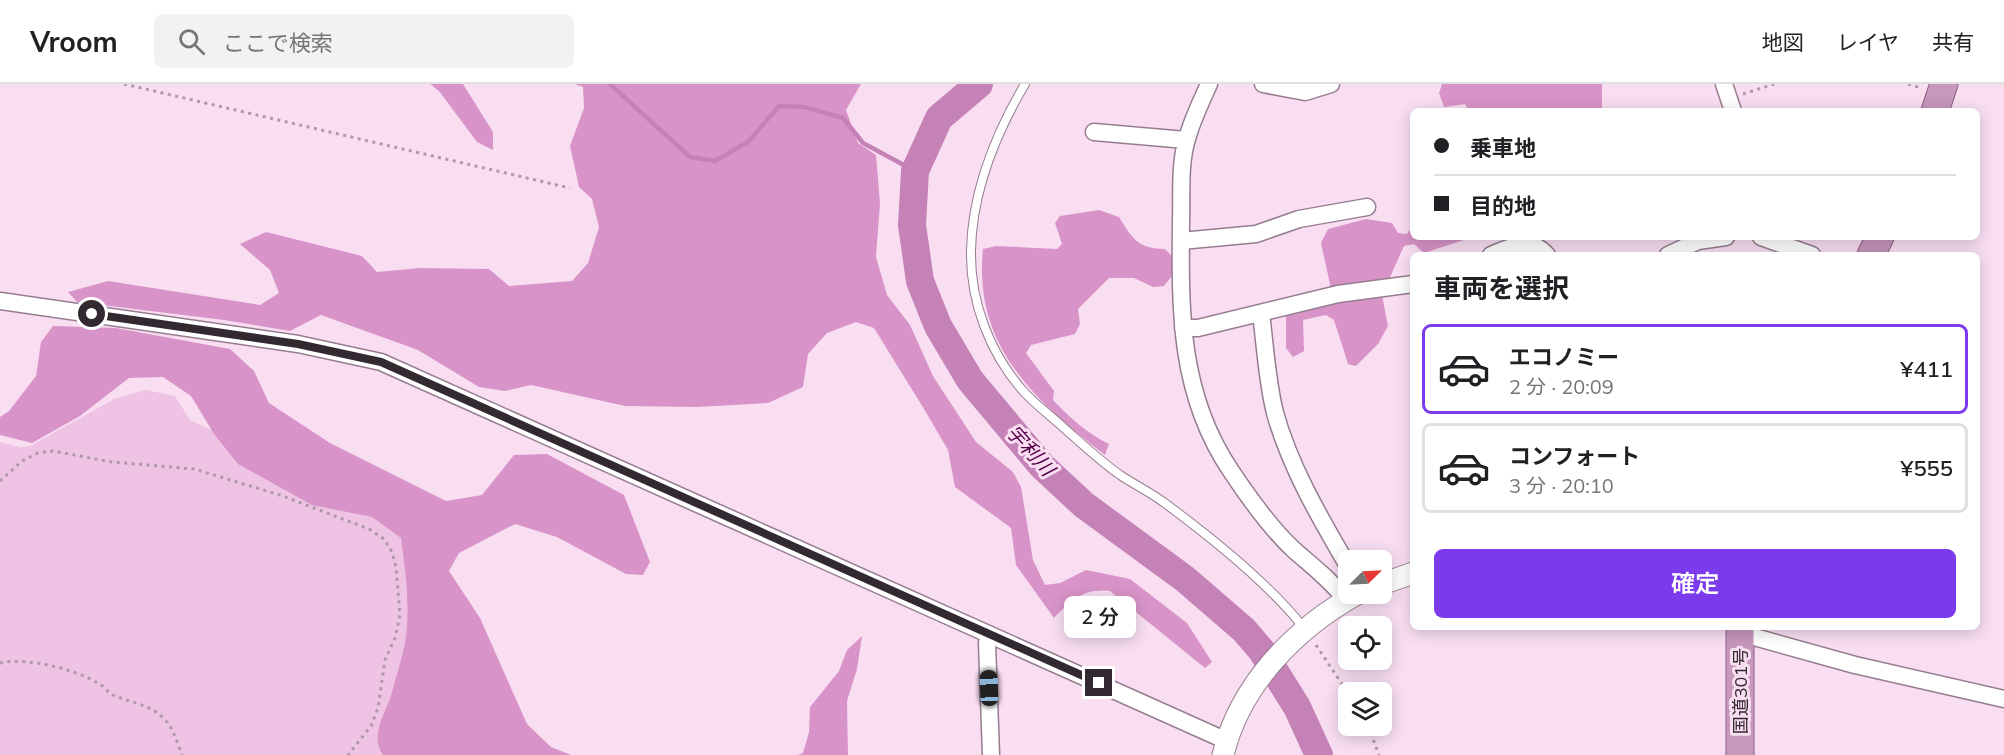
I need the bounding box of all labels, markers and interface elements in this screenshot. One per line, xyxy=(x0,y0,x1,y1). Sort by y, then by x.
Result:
search box xyxy=(154,14,574,68)
text: Vroom xyxy=(30,24,118,59)
icon: search xyxy=(175,25,208,58)
text: ここで検索 xyxy=(223,29,333,57)
text: 地図 xyxy=(1762,29,1804,55)
text: レイヤ xyxy=(1837,29,1899,55)
text: 共有 xyxy=(1932,29,1974,55)
text: 乗車地 xyxy=(1470,134,1536,162)
text: 目的地 xyxy=(1470,192,1536,220)
text: 車両を選択 xyxy=(1434,271,1569,305)
route start xyxy=(78,300,105,327)
icon: car xyxy=(1437,342,1491,396)
text: エコノミー xyxy=(1509,343,1619,371)
text: ¥411 xyxy=(1900,355,1953,383)
text: 2 分 · 20:09 xyxy=(1509,374,1614,399)
water label: 宇利川 xyxy=(1002,419,1062,482)
icon: car xyxy=(1437,441,1491,495)
text: コンフォート xyxy=(1509,442,1640,470)
text: ¥555 xyxy=(1900,454,1953,482)
text: 3 分 · 20:10 xyxy=(1509,473,1614,498)
button: 確定 xyxy=(1434,549,1956,618)
north arrow xyxy=(1338,550,1392,604)
map controls xyxy=(1338,550,1392,736)
callout: 2 分 xyxy=(1063,596,1135,638)
text: 2 分 xyxy=(1081,604,1119,629)
button: locate xyxy=(1338,616,1392,670)
street label: 国道301号 xyxy=(1729,648,1752,734)
route end xyxy=(1085,669,1112,696)
car xyxy=(979,670,999,706)
button: layers xyxy=(1338,682,1392,736)

